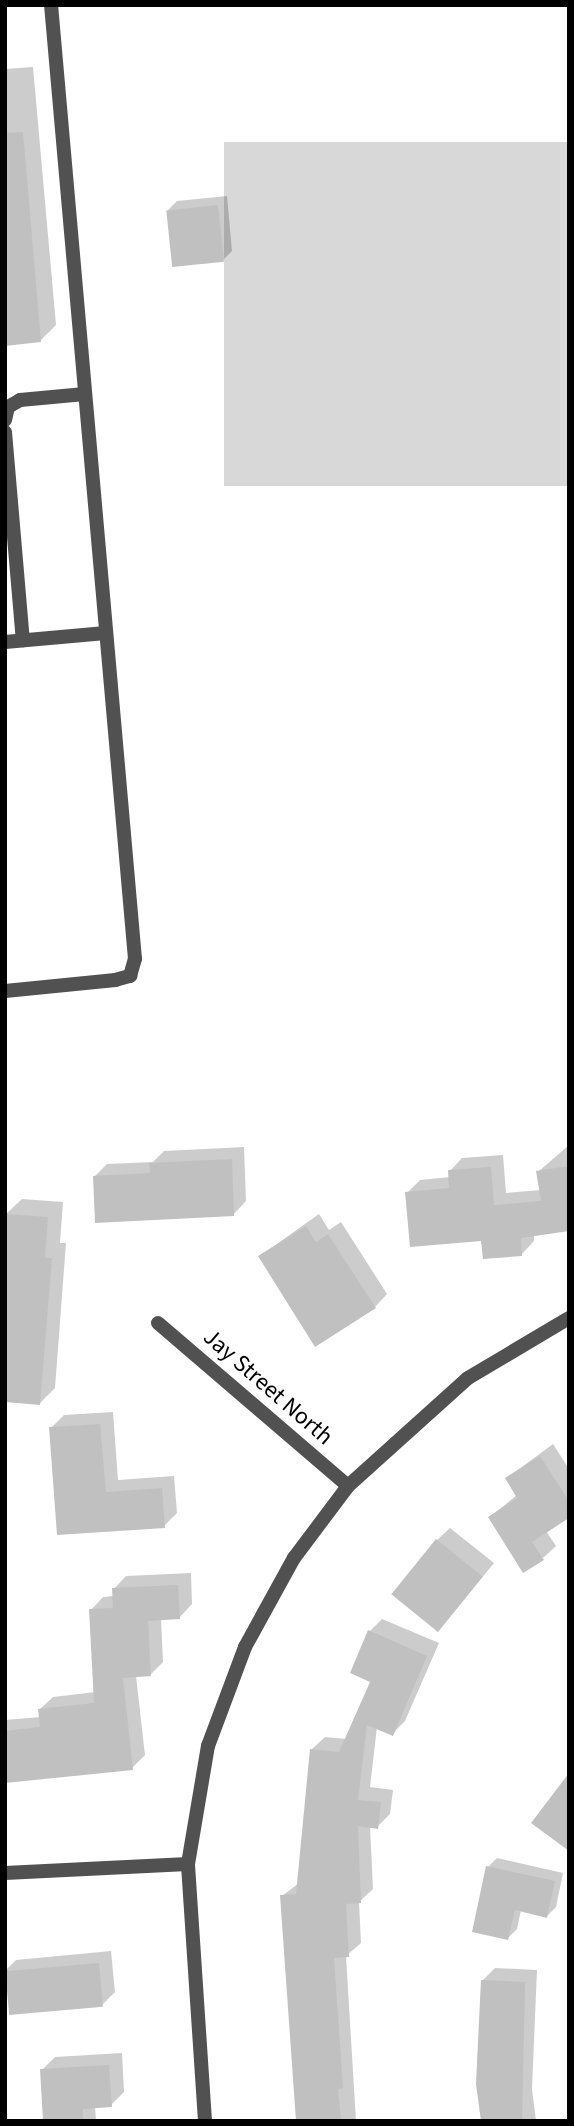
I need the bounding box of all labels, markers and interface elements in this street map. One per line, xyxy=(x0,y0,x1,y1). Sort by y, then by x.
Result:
street label: Jay Street North xyxy=(197,1323,339,1451)

